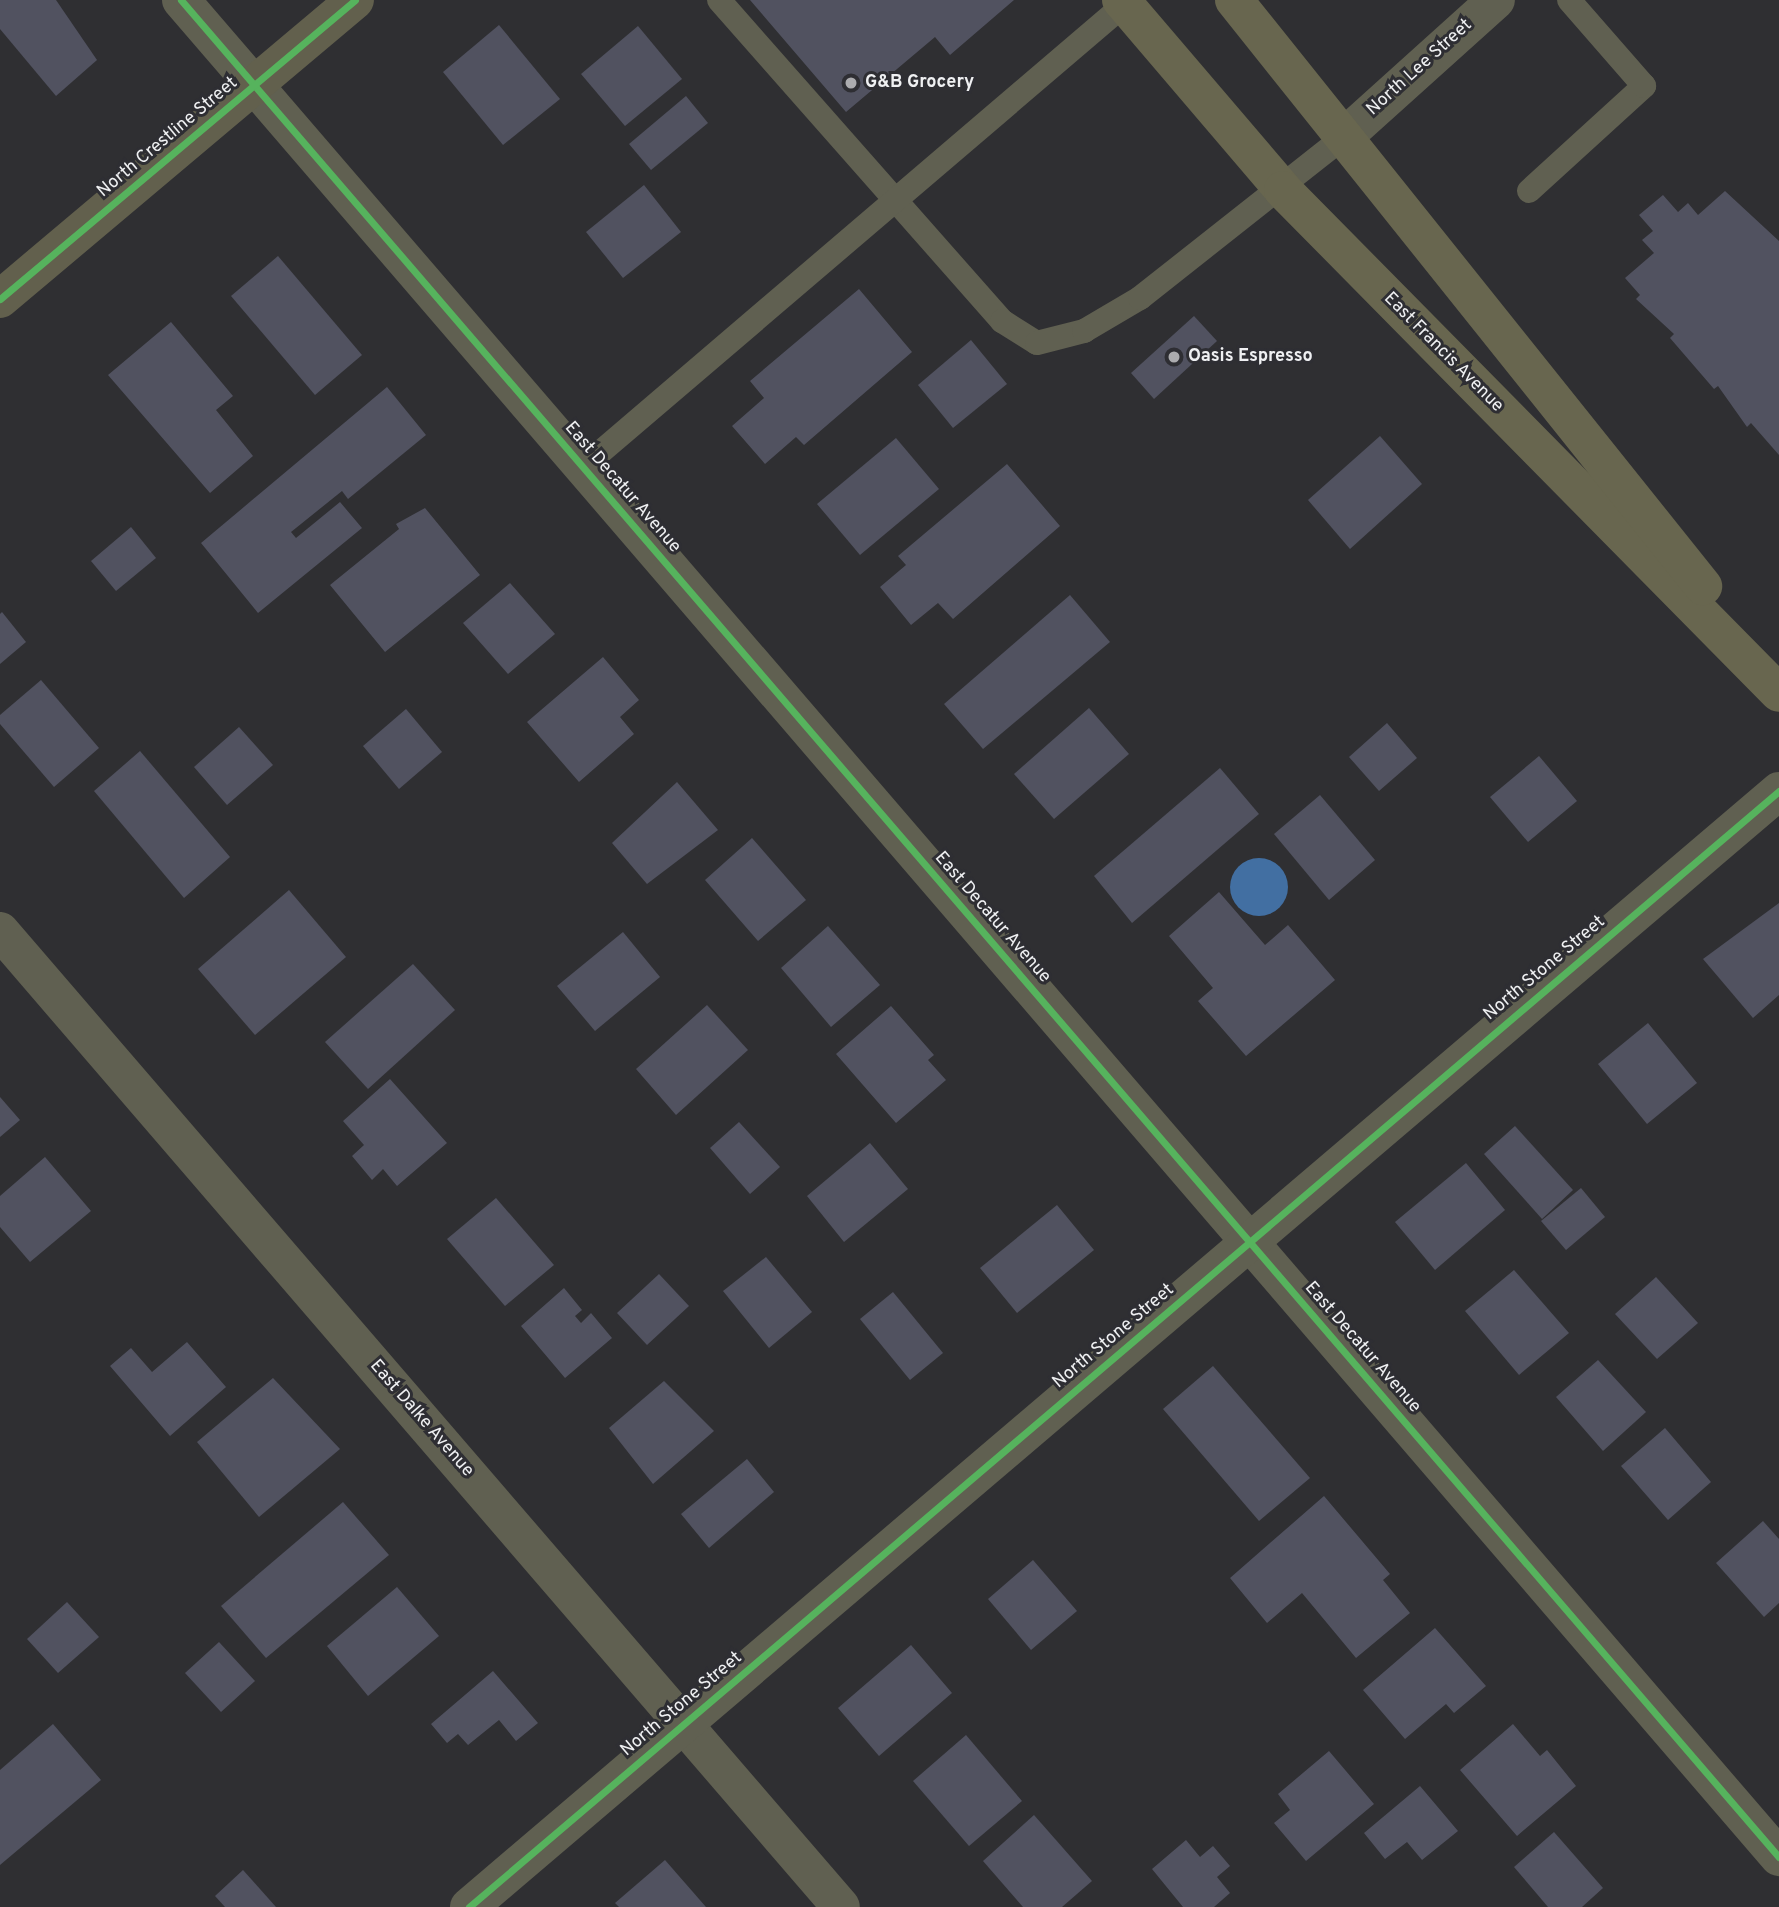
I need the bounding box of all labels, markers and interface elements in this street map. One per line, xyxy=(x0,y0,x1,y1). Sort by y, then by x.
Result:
street label: North Lee Street xyxy=(1363,15,1477,121)
place label: G&B Grocery xyxy=(865,72,974,94)
street label: North Crestline Street xyxy=(93,73,243,203)
marker: G&B Grocery xyxy=(843,75,859,91)
street label: East Francis Avenue xyxy=(1378,288,1508,418)
place label: Oasis Espresso xyxy=(1188,346,1313,368)
marker: Oasis Espresso xyxy=(1166,349,1182,365)
street label: East Decatur Avenue xyxy=(559,418,685,558)
street label: East Decatur Avenue xyxy=(929,848,1055,988)
street label: North Stone Street xyxy=(1480,912,1610,1026)
street label: East Decatur Avenue xyxy=(1299,1278,1425,1418)
street label: North Stone Street xyxy=(1049,1280,1179,1394)
street label: East Dalke Avenue xyxy=(364,1356,478,1482)
street label: North Stone Street xyxy=(617,1648,747,1762)

